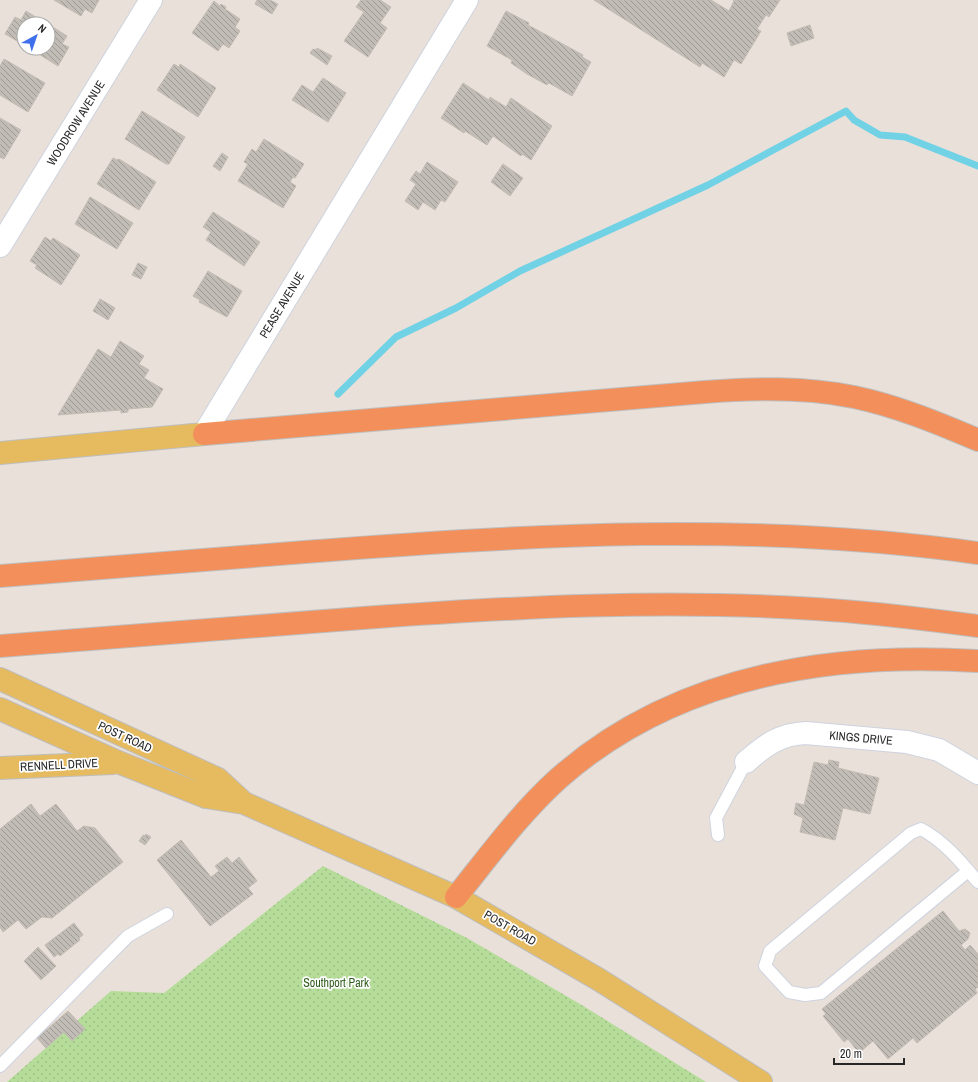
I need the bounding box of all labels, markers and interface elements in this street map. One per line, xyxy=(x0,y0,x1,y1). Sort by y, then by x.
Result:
north arrow xyxy=(16,16,56,56)
text: N xyxy=(35,21,49,36)
street label: WOODROW AVENUE xyxy=(43,77,109,169)
street label: PEASE AVENUE xyxy=(256,269,308,341)
street label: POST ROAD xyxy=(95,718,155,756)
street label: KINGS DRIVE xyxy=(829,727,893,749)
street label: RENNELL DRIVE xyxy=(20,755,98,775)
street label: POST ROAD xyxy=(481,907,539,949)
park label: Southport Park xyxy=(303,975,369,991)
scale bar xyxy=(834,1040,904,1066)
text: 20 m xyxy=(840,1046,862,1062)

